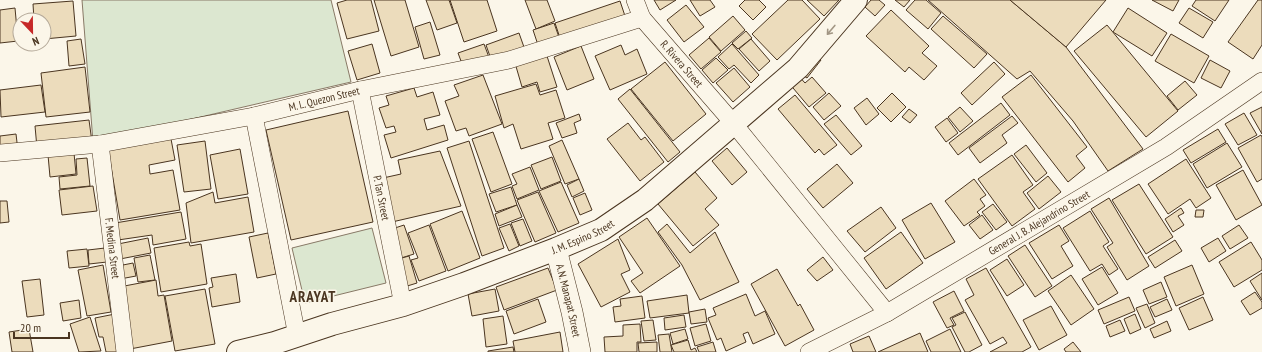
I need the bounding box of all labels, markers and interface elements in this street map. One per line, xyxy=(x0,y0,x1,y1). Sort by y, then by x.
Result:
north arrow xyxy=(12,12,52,52)
one-way arrow xyxy=(826,24,835,35)
text: N xyxy=(30,34,41,49)
street label: R. Rivera Street xyxy=(658,37,706,90)
street label: M. L. Quezon Street xyxy=(287,83,361,114)
street label: P. Tan Street xyxy=(370,174,393,222)
street label: General J. B. Alejandrino Street xyxy=(986,187,1092,258)
street label: J. M. Espino Street xyxy=(549,216,617,257)
street label: F. Medina Street xyxy=(102,217,123,279)
street label: A.N. Manapat Street xyxy=(553,262,584,338)
district label: ARAYAT xyxy=(289,287,336,306)
scale bar xyxy=(14,314,69,340)
text: 20 m xyxy=(20,320,41,335)

